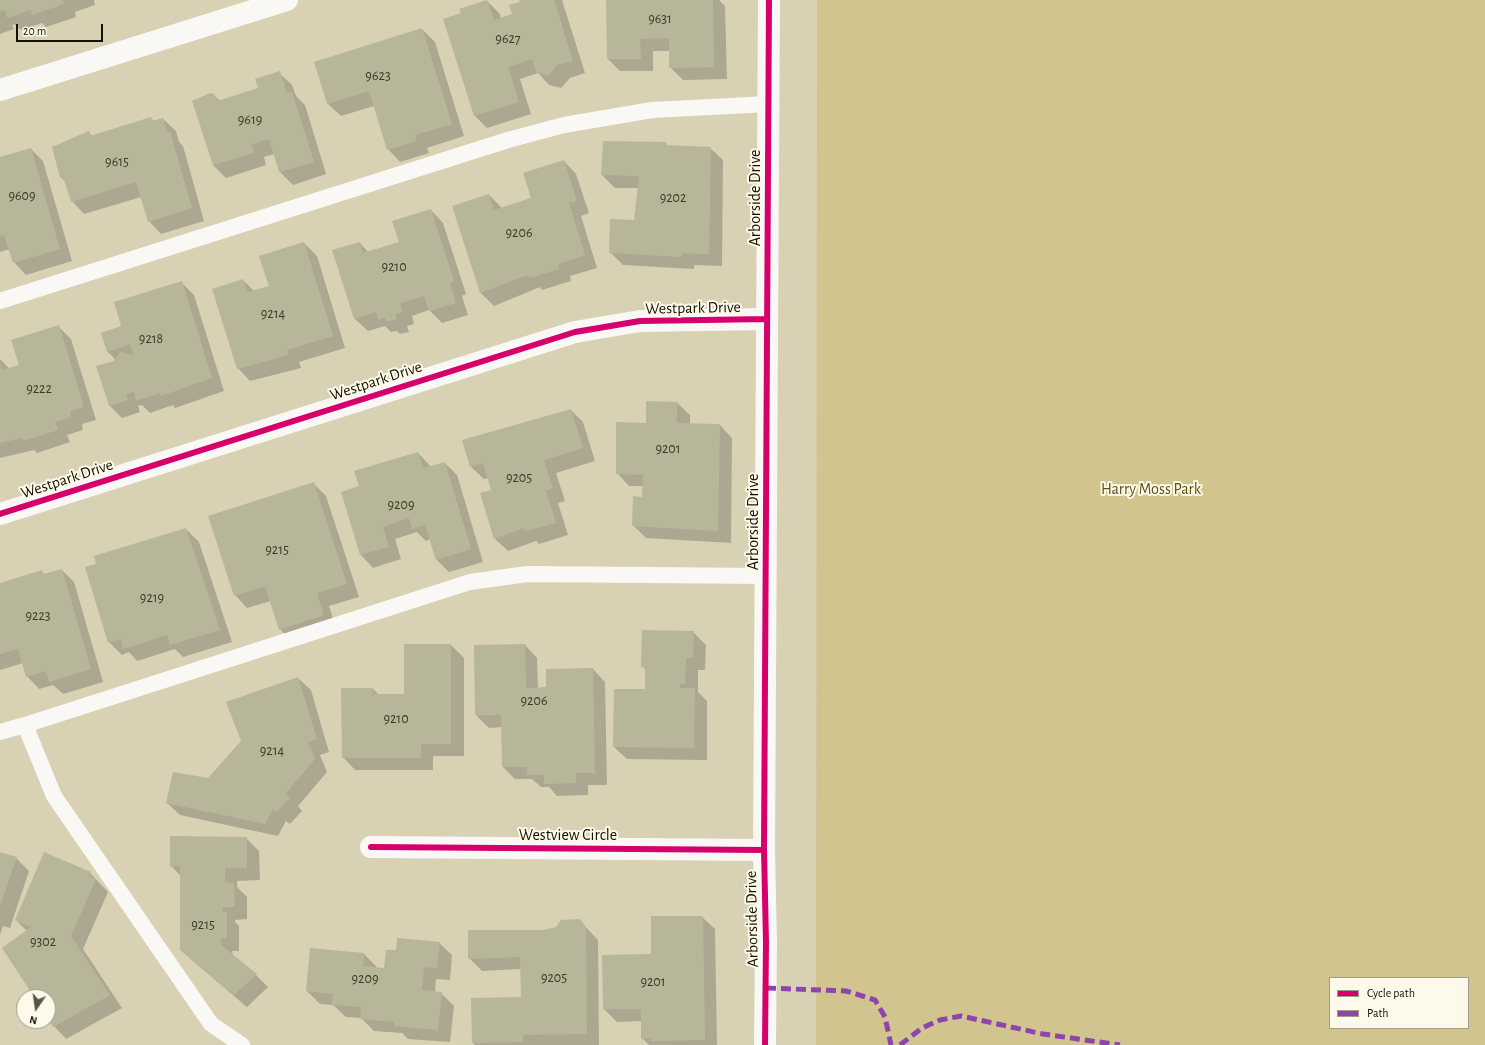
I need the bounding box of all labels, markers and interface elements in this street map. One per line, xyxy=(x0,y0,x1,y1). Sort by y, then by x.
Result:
house number: 9631 xyxy=(648,11,672,27)
scale bar xyxy=(18,16,105,42)
text: 20 m xyxy=(23,25,46,37)
house number: 9627 xyxy=(495,31,521,47)
house number: 9623 xyxy=(365,68,391,84)
house number: 9619 xyxy=(238,112,262,128)
street label: Arborside Drive xyxy=(745,150,765,246)
house number: 9615 xyxy=(105,154,129,170)
house number: 9609 xyxy=(8,188,36,204)
house number: 9202 xyxy=(660,190,686,206)
house number: 9206 xyxy=(506,225,532,241)
house number: 9210 xyxy=(381,259,407,275)
street label: Westpark Drive xyxy=(645,298,741,318)
house number: 9214 xyxy=(261,306,285,322)
house number: 9218 xyxy=(139,331,163,347)
street label: Westpark Drive xyxy=(327,357,425,405)
house number: 9222 xyxy=(26,381,52,397)
house number: 9201 xyxy=(655,441,681,457)
street label: Westpark Drive xyxy=(18,455,116,503)
house number: 9205 xyxy=(506,470,532,486)
street label: Arborside Drive xyxy=(743,474,763,570)
park label: Harry Moss Park xyxy=(1101,479,1201,499)
house number: 9209 xyxy=(388,497,414,513)
house number: 9215 xyxy=(265,542,289,558)
house number: 9219 xyxy=(140,590,164,606)
house number: 9223 xyxy=(25,608,51,624)
house number: 9206 xyxy=(521,693,547,709)
house number: 9210 xyxy=(383,711,409,727)
house number: 9214 xyxy=(260,743,284,759)
street label: Westview Circle xyxy=(519,825,617,845)
street label: Arborside Drive xyxy=(742,870,762,968)
house number: 9215 xyxy=(191,917,215,933)
house number: 9302 xyxy=(30,934,56,950)
house number: 9205 xyxy=(541,970,567,986)
house number: 9209 xyxy=(352,971,378,987)
house number: 9201 xyxy=(640,974,666,990)
legend xyxy=(1329,977,1469,1029)
text: Cycle path xyxy=(1367,987,1415,999)
north arrow xyxy=(16,989,56,1029)
text: Path xyxy=(1367,1007,1389,1019)
text: N xyxy=(28,1014,38,1026)

